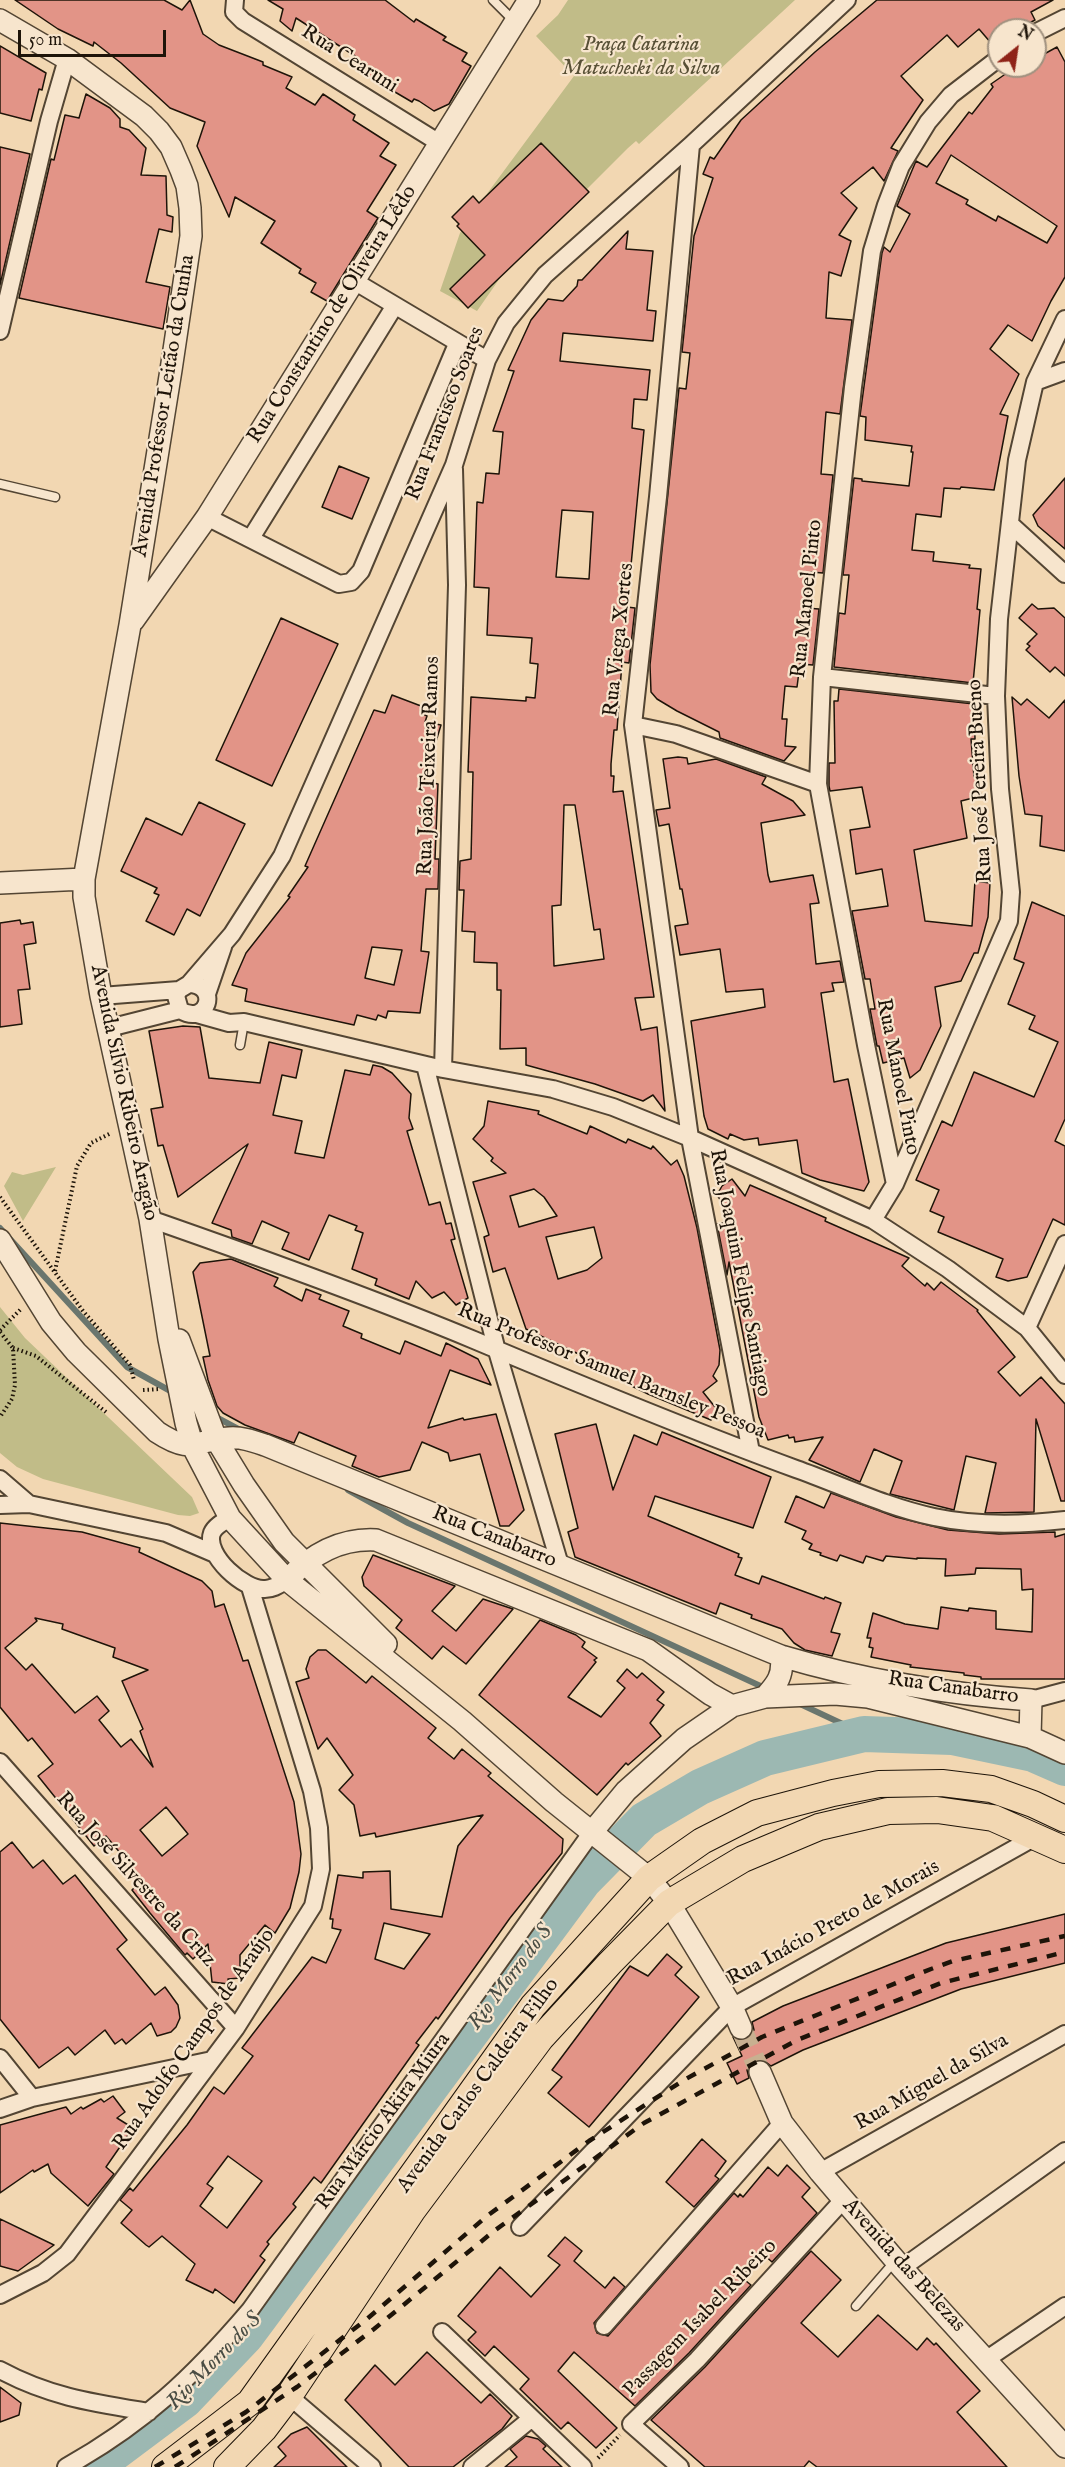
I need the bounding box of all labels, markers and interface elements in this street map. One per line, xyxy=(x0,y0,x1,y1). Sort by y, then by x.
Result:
scale bar xyxy=(21,18,170,56)
north arrow xyxy=(987,18,1047,78)
street label: Rua Cearuni xyxy=(296,20,402,100)
text: N xyxy=(1014,22,1036,46)
text: 50 m xyxy=(29,29,62,52)
park label: Praça Catarina Matucheski da Silva xyxy=(562,33,720,83)
street label: Rua Constantino de Oliveira Lêdo xyxy=(243,181,423,449)
street label: Avenida Professor Leitão da Cunha xyxy=(129,253,201,559)
street label: Rua Francisco Soares xyxy=(401,323,491,505)
street label: Rua Manoel Pinto xyxy=(787,519,829,679)
street label: Rua Viega Xortes xyxy=(599,562,641,718)
street label: Rua João Teixeira Ramos xyxy=(414,656,446,876)
street label: Rua José Pereira Bueno xyxy=(963,678,999,884)
street label: Avenida Silvio Ribeiro Aragão xyxy=(84,963,162,1223)
street label: Rua Manoel Pinto xyxy=(869,997,925,1157)
street label: Rua Joaquim Felipe Santiago xyxy=(703,1147,775,1399)
street label: Rua Professor Samuel Barnsley Pessoa xyxy=(453,1299,769,1445)
street label: Rua Canabarro xyxy=(428,1502,560,1574)
street label: Rua Canabarro xyxy=(886,1667,1020,1711)
street label: Rua José Silvestre da Cruz xyxy=(50,1787,220,1973)
street label: Rua Inácio Preto de Morais xyxy=(724,1855,944,1993)
water label: Rio Morro do S xyxy=(463,1920,559,2036)
street label: Rua Adolfo Campos de Araújo xyxy=(109,1924,281,2156)
street label: Avenida Carlos Caldeira Filho xyxy=(393,1974,565,2198)
street label: Rua Márcio Akira Miura xyxy=(311,2029,457,2215)
street label: Rua Miguel da Silva xyxy=(851,2029,1013,2137)
street label: Avenida das Belezas xyxy=(836,2194,970,2338)
street label: Passagem Isabel Ribeiro xyxy=(619,2235,783,2403)
water label: Rio Morro do S xyxy=(162,2308,268,2416)

